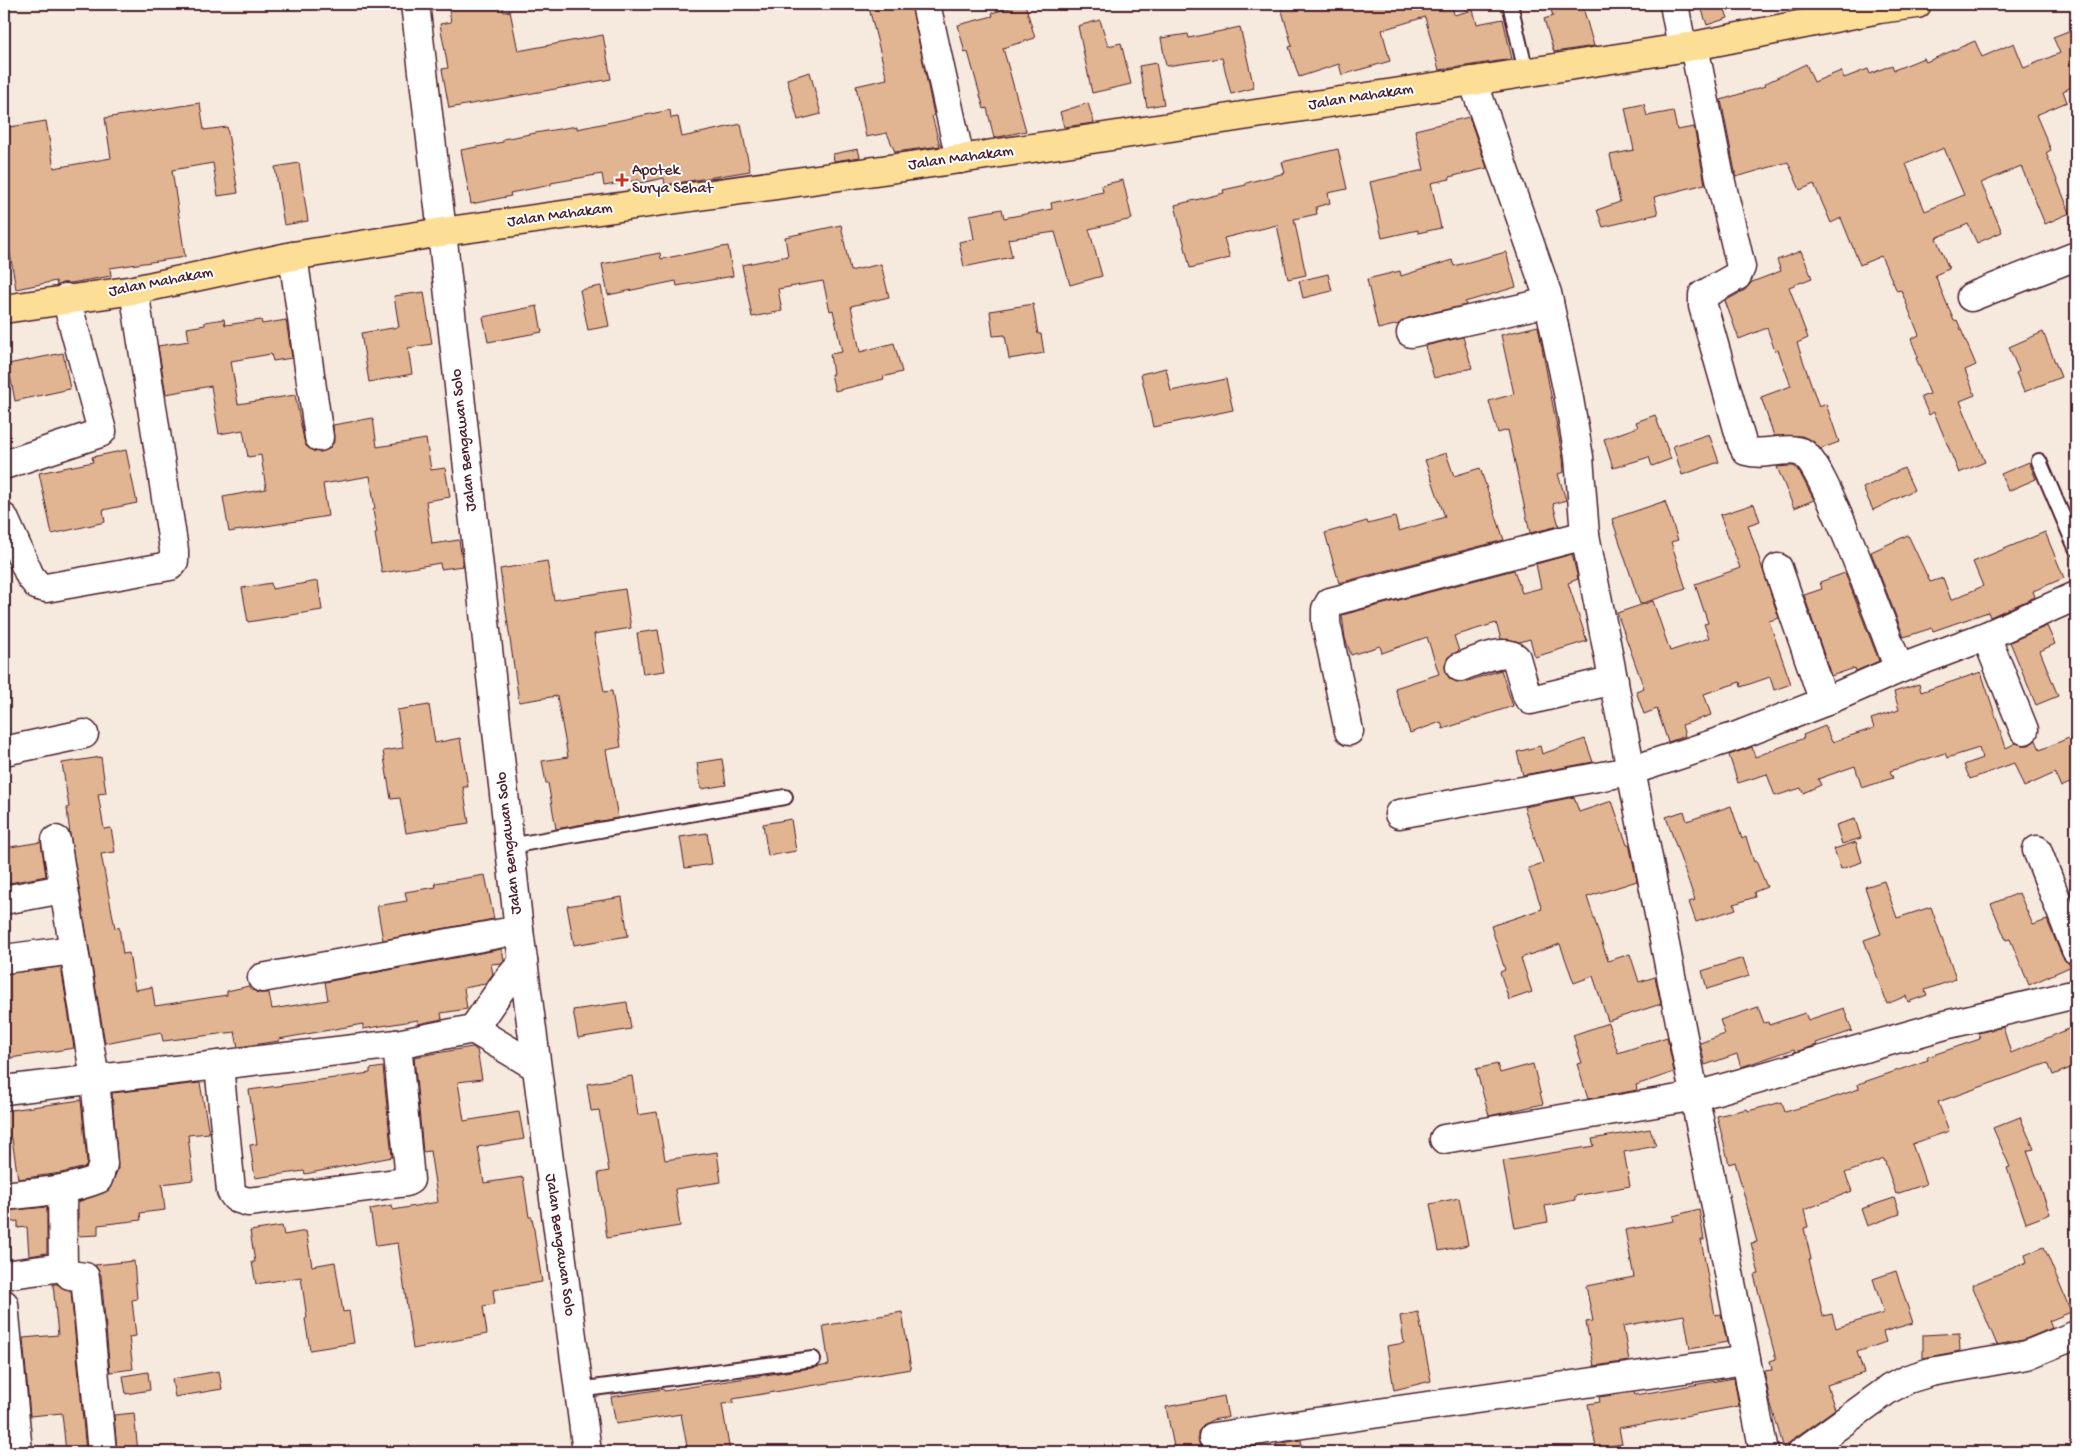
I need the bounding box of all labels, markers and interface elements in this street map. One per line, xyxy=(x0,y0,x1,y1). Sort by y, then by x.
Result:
street label: Jalan Mahakam xyxy=(1307,80,1415,116)
street label: Jalan Mahakam xyxy=(907,142,1015,176)
place label: Apotek Surya Sehat xyxy=(632,162,714,199)
marker: Apotek Surya Sehat xyxy=(616,174,628,186)
street label: Jalan Mahakam xyxy=(506,199,614,233)
street label: Jalan Mahakam xyxy=(107,263,215,302)
street label: Jalan Bengawan Solo xyxy=(448,368,482,512)
street label: Jalan Bengawan Solo xyxy=(493,771,527,915)
street label: Jalan Bengawan Solo xyxy=(540,1173,578,1317)

